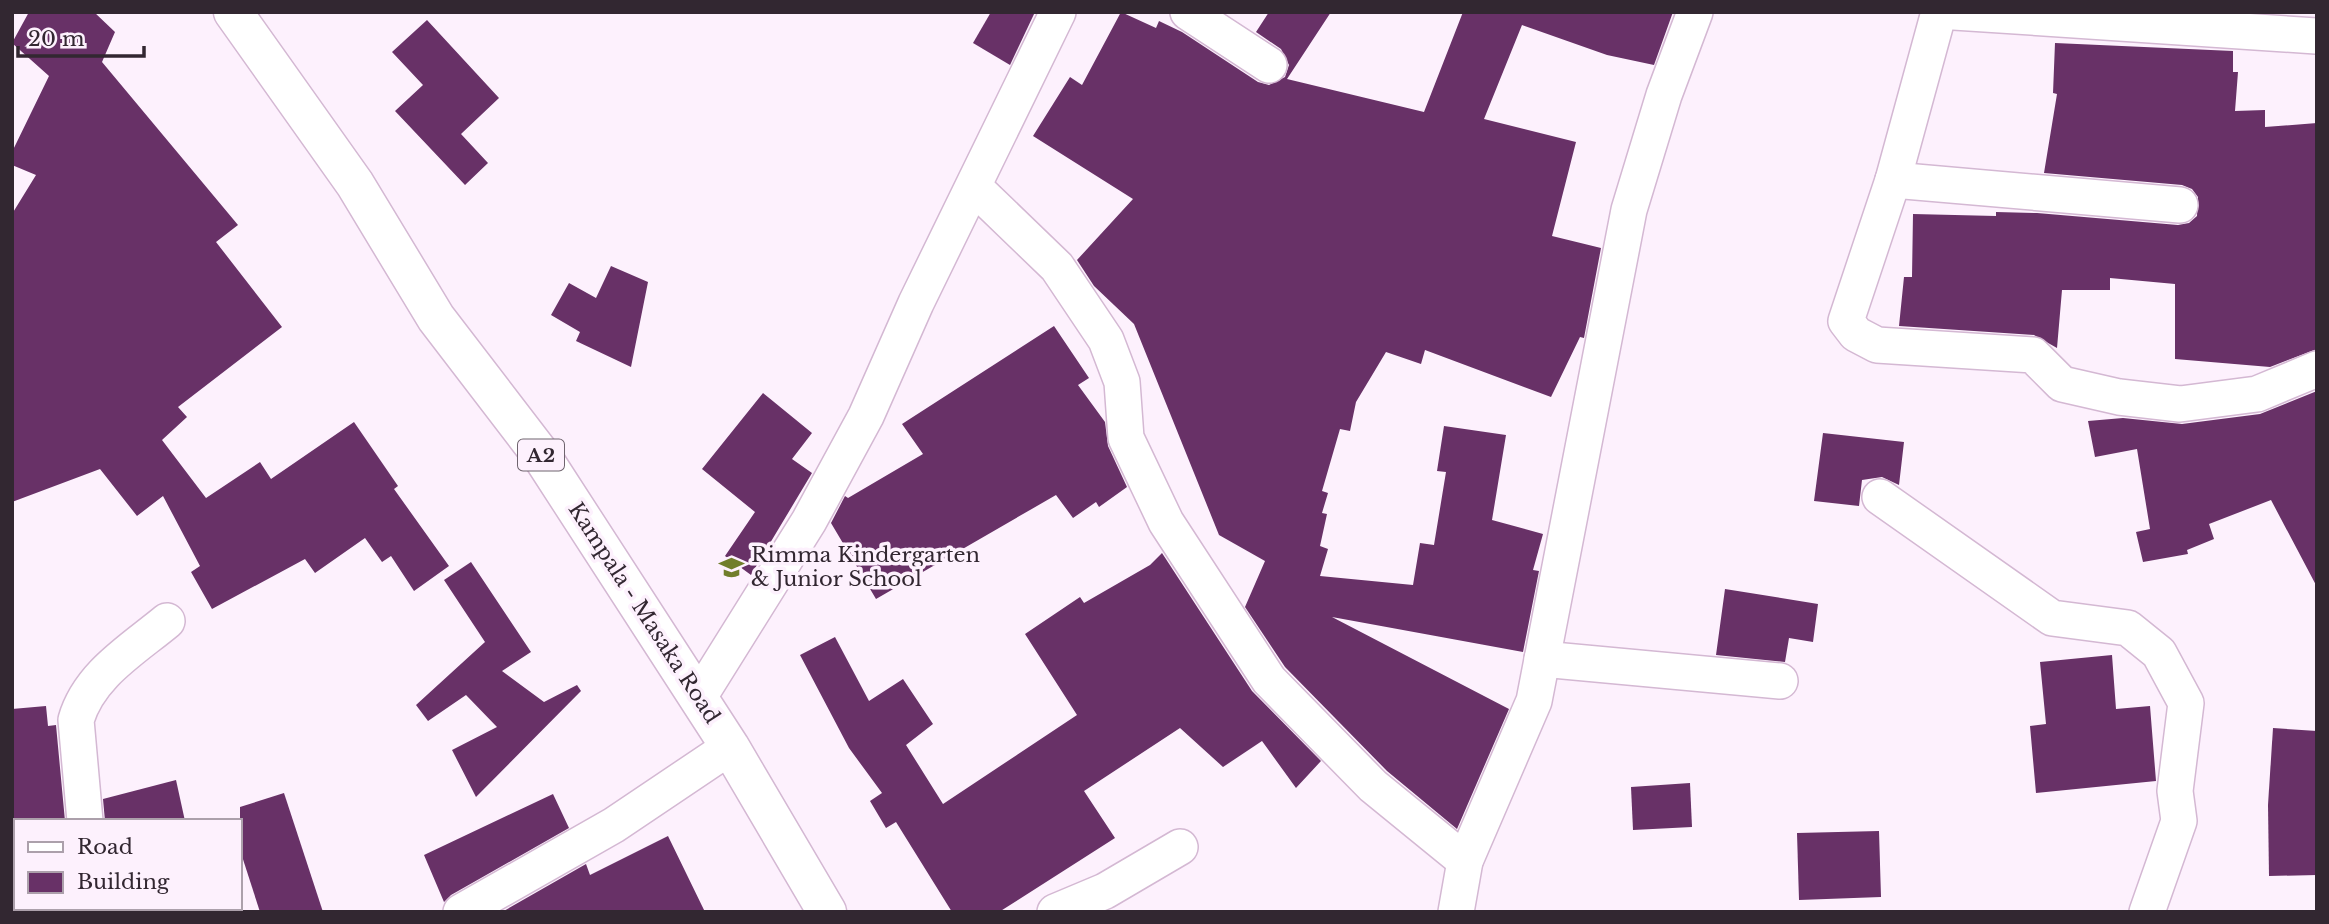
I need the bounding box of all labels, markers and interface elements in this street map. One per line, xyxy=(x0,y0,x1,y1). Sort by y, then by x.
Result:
scale bar xyxy=(18,14,144,58)
text: 20 m xyxy=(28,26,85,52)
road number: A2 xyxy=(518,440,564,470)
street label: Kampala - Masaka Road xyxy=(563,498,725,728)
place label: Rimma Kindergarten & Junior School xyxy=(751,542,980,592)
school or university icon: Rimma Kindergarten & Junior School xyxy=(717,553,745,581)
legend xyxy=(14,819,242,910)
text: Road xyxy=(77,834,133,860)
text: Building xyxy=(77,869,170,895)

